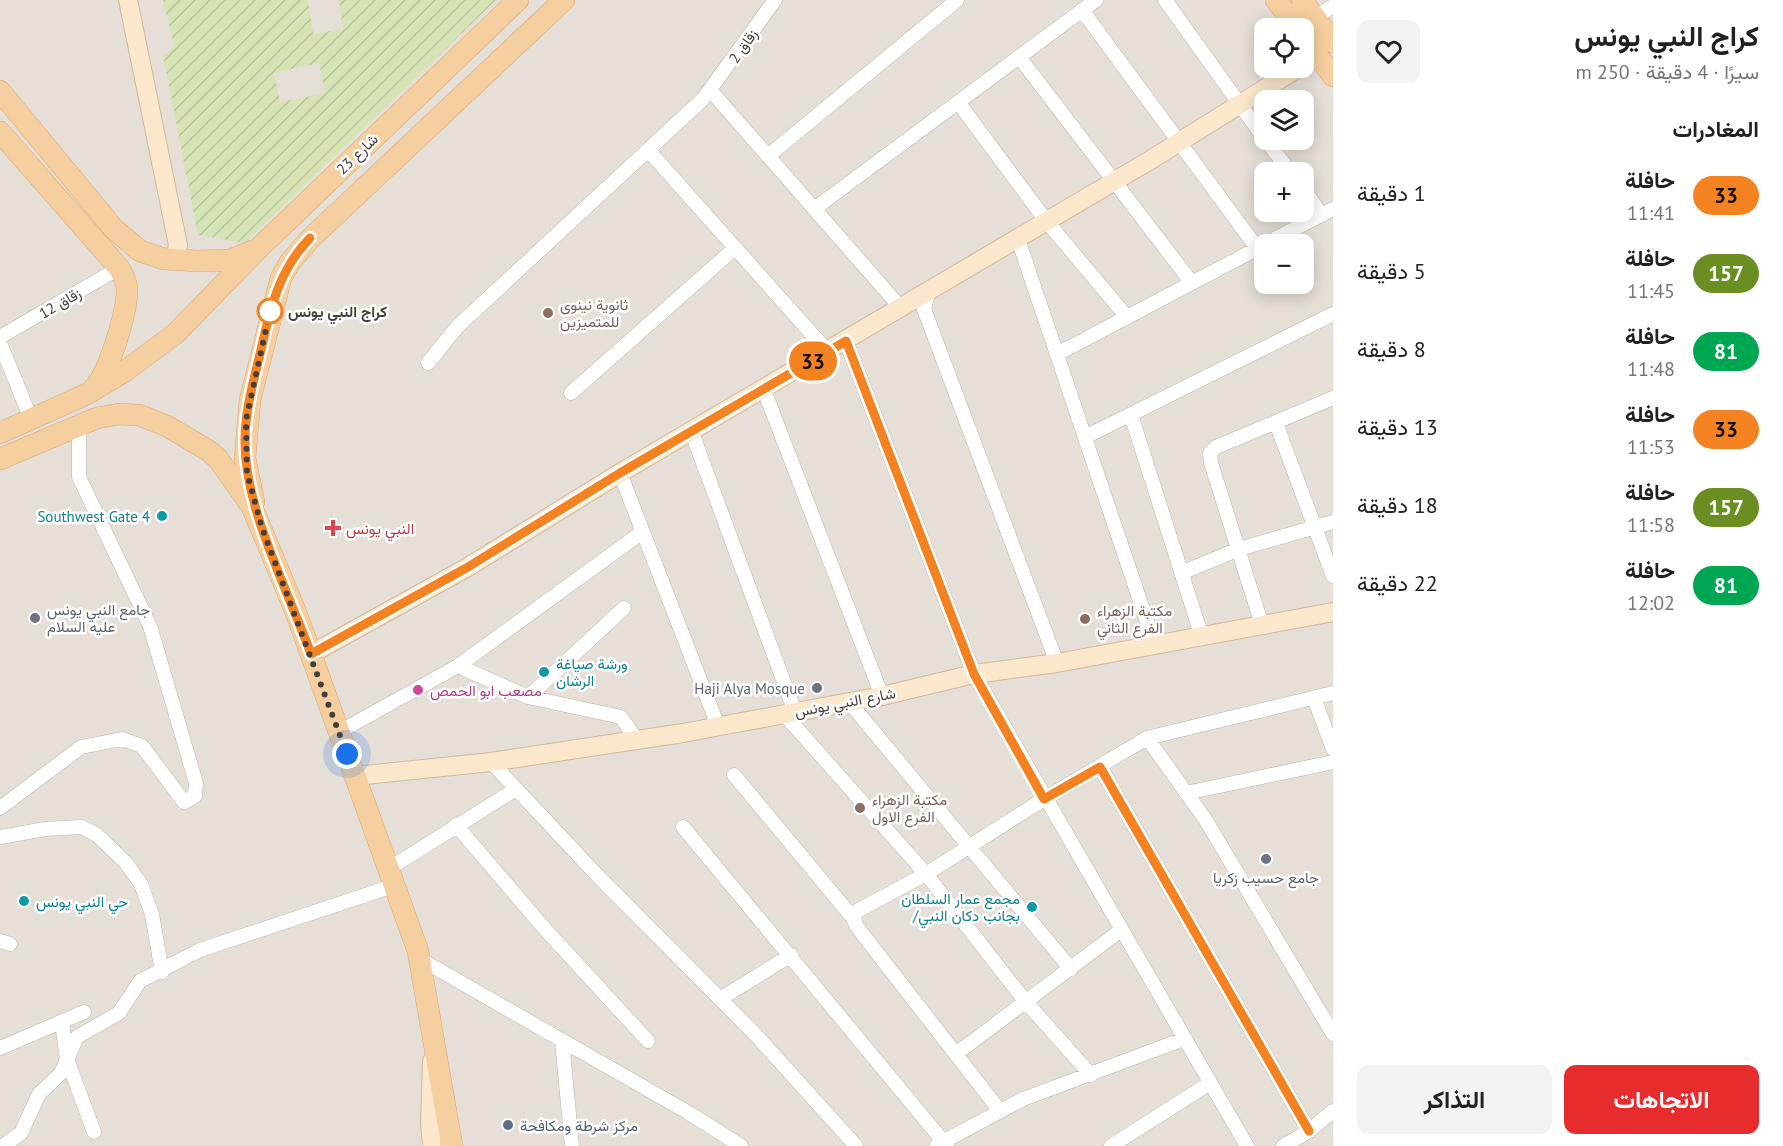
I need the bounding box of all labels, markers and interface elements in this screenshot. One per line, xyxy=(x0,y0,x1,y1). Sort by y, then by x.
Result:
text: كراج النبي يونس xyxy=(1574,17,1759,54)
map controls xyxy=(1254,18,1314,294)
button: locate xyxy=(1254,18,1314,78)
button: heart xyxy=(1357,20,1420,83)
street label: زقاق 2 xyxy=(724,25,762,67)
text: سيرًا · 4 دقيقة · 250 m xyxy=(1575,59,1759,85)
button: layers xyxy=(1254,90,1314,150)
text: المغادرات xyxy=(1673,115,1759,143)
street label: شارع 23 xyxy=(332,130,383,180)
button: + xyxy=(1254,162,1314,222)
text: حافلة xyxy=(1625,166,1675,194)
text: 1 دقيقة xyxy=(1357,179,1426,207)
text: 33 xyxy=(1714,182,1738,209)
text: 11:41 xyxy=(1627,200,1675,226)
button: − xyxy=(1254,234,1314,294)
text: حافلة xyxy=(1625,244,1675,272)
text: 5 دقيقة xyxy=(1357,257,1426,285)
text: 157 xyxy=(1708,260,1744,287)
text: 11:45 xyxy=(1627,278,1675,304)
street label: زقاق 12 xyxy=(35,283,85,323)
place label: ثانوية نينوى للمتميزين xyxy=(560,295,628,332)
marker: كراج النبي يونس xyxy=(257,298,283,324)
place label: كراج النبي يونس xyxy=(288,302,387,325)
marker: ثانوية نينوى للمتميزين xyxy=(541,306,555,320)
text: حافلة xyxy=(1625,322,1675,350)
text: 8 دقيقة xyxy=(1357,335,1426,363)
text: 81 xyxy=(1714,338,1738,365)
line badge: 33 xyxy=(786,342,840,380)
text: 33 xyxy=(801,348,825,375)
text: 11:48 xyxy=(1627,356,1675,382)
text: حافلة xyxy=(1625,400,1675,428)
text: 13 دقيقة xyxy=(1357,413,1438,441)
text: 33 xyxy=(1714,416,1738,443)
text: 11:53 xyxy=(1627,434,1675,460)
text: حافلة xyxy=(1625,478,1675,506)
text: 18 دقيقة xyxy=(1357,491,1438,519)
text: 157 xyxy=(1708,494,1744,521)
place label: Southwest Gate 4 xyxy=(37,507,150,526)
marker: Southwest Gate 4 xyxy=(155,509,169,523)
text: 11:58 xyxy=(1627,512,1675,538)
marker: النبي يونس xyxy=(324,519,342,537)
place label: النبي يونس xyxy=(346,519,414,542)
text: حافلة xyxy=(1625,556,1675,584)
text: 22 دقيقة xyxy=(1357,569,1438,597)
text: 81 xyxy=(1714,572,1738,599)
text: 12:02 xyxy=(1627,590,1675,616)
place label: جامع النبي يونس عليه السلام xyxy=(47,600,150,637)
place label: مكتبة الزهراء الفرع الثاني xyxy=(1097,601,1172,641)
marker: جامع النبي يونس عليه السلام xyxy=(28,611,42,625)
marker: مكتبة الزهراء الفرع الثاني xyxy=(1078,612,1092,626)
place label: ورشة صياغة الرشان xyxy=(556,654,628,690)
marker: ورشة صياغة الرشان xyxy=(537,665,551,679)
place label: Haji Alya Mosque xyxy=(694,679,805,698)
place label: مصعب ابو الحمص xyxy=(430,681,542,701)
marker: Haji Alya Mosque xyxy=(810,681,824,695)
marker: مصعب ابو الحمص xyxy=(411,683,425,697)
street label: شارع النبي يونس xyxy=(793,683,898,725)
your location xyxy=(332,739,362,769)
place label: مكتبة الزهراء الفرع الاول xyxy=(872,790,947,828)
marker: مكتبة الزهراء الفرع الاول xyxy=(853,801,867,815)
marker: جامع حسيب زكريا xyxy=(1259,852,1273,866)
place label: جامع حسيب زكريا xyxy=(1213,868,1319,889)
place label: مجمع عمار السلطان /بجانب دكان النبي xyxy=(901,889,1020,929)
place label: حي النبي يونس xyxy=(36,892,128,915)
marker: حي النبي يونس xyxy=(17,894,31,908)
marker: مجمع عمار السلطان /بجانب دكان النبي xyxy=(1025,900,1039,914)
button: التذاكر xyxy=(1357,1065,1552,1134)
button: الاتجاهات xyxy=(1564,1065,1759,1134)
place label: مركز شرطة ومكافحة xyxy=(520,1116,638,1135)
marker: مركز شرطة ومكافحة xyxy=(501,1118,515,1132)

